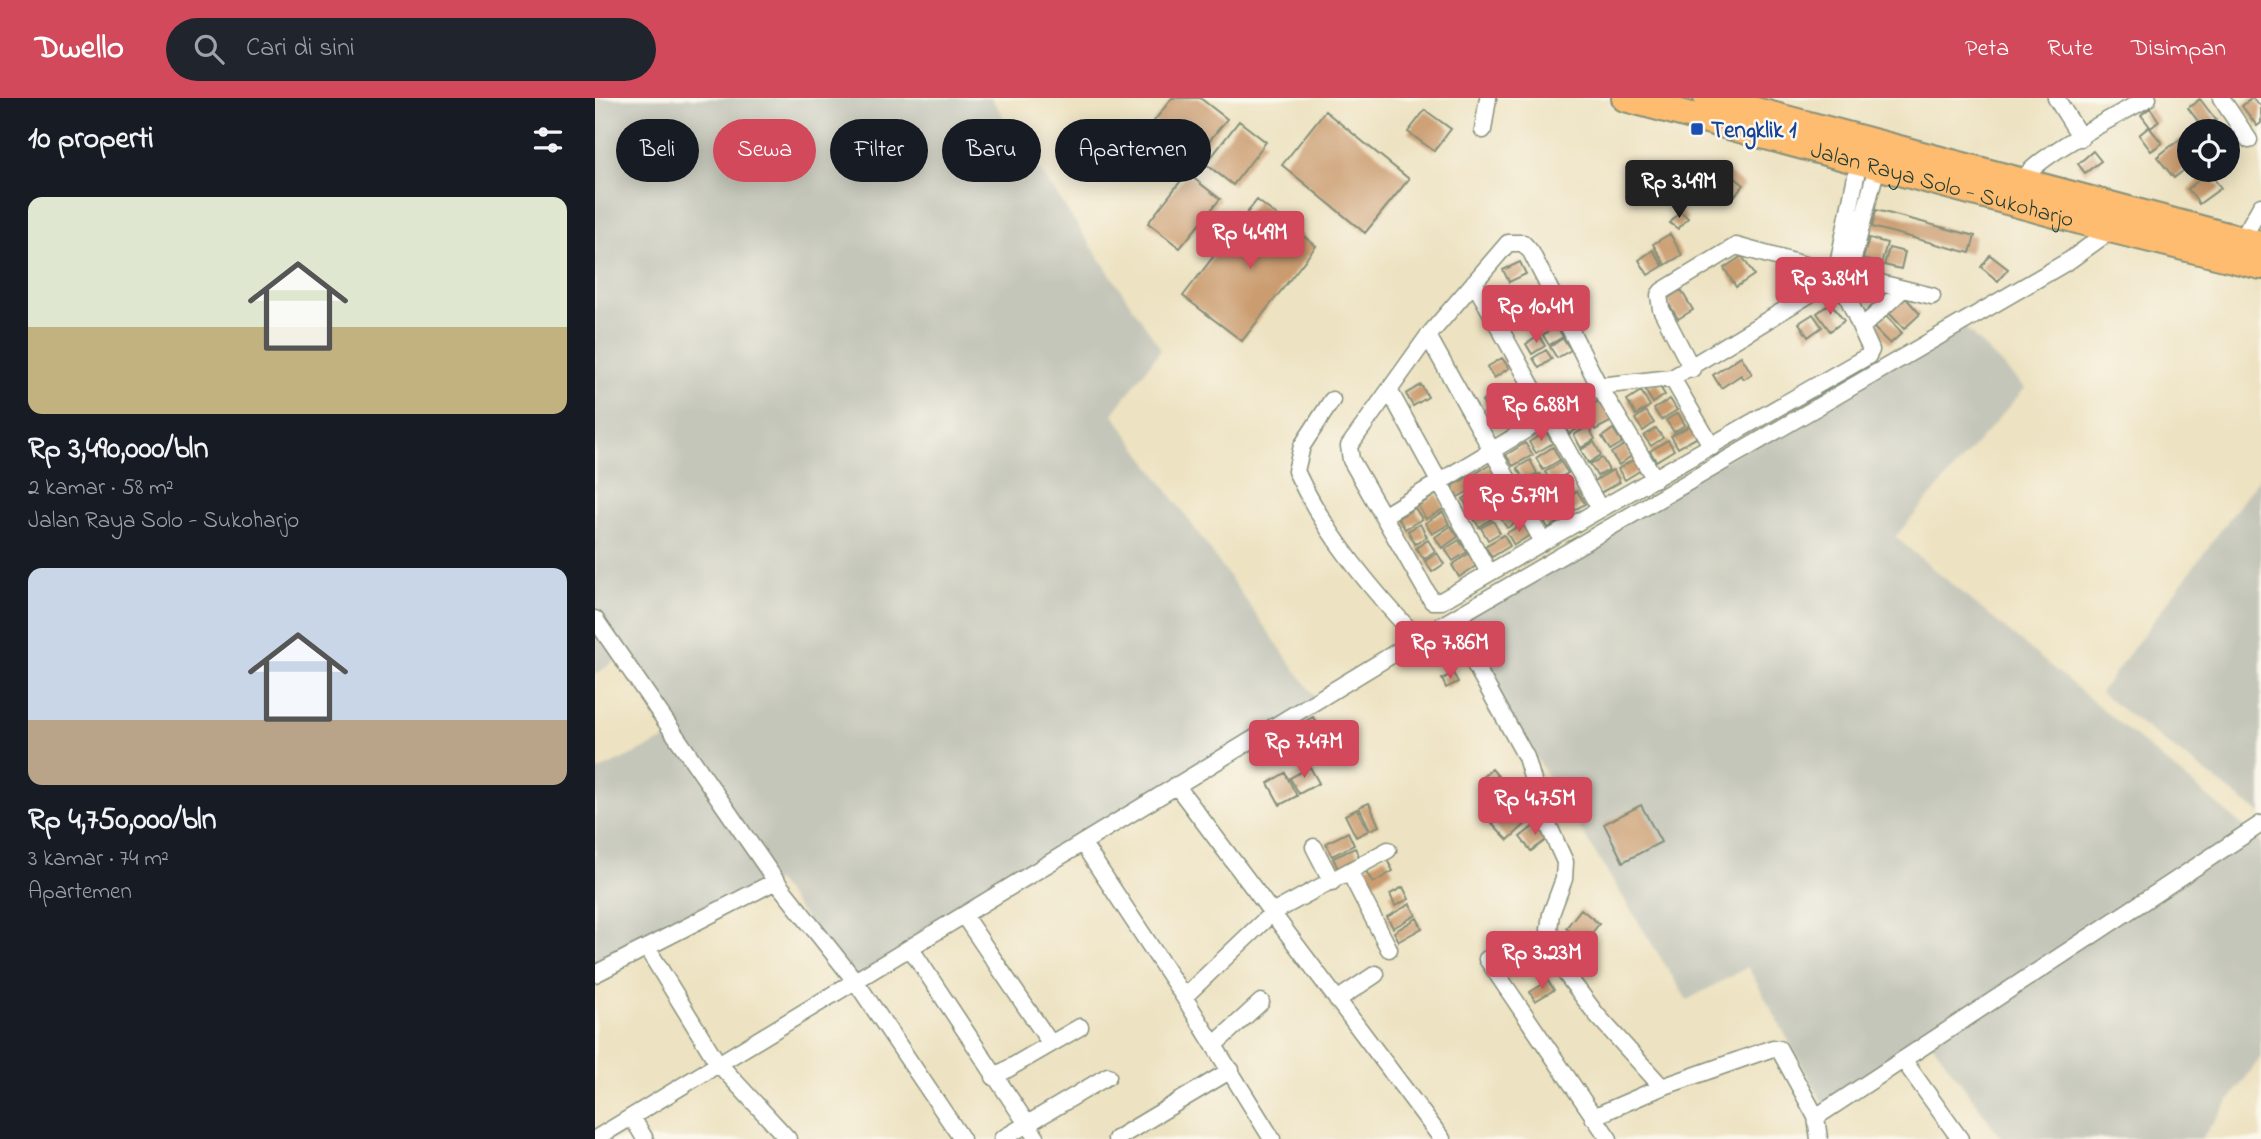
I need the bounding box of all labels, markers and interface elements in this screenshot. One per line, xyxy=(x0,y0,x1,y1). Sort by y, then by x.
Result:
search box xyxy=(166,18,656,81)
text: Dwello xyxy=(35,25,124,73)
icon: search xyxy=(190,30,228,68)
text: Cari di sini xyxy=(246,30,355,68)
text: Peta xyxy=(1965,32,2009,67)
text: Rute xyxy=(2047,32,2093,67)
text: Disimpan xyxy=(2131,32,2226,67)
place label: Tengklik 1 xyxy=(1711,115,1797,150)
text: 10 properti xyxy=(28,118,154,162)
chip: Beli xyxy=(616,119,699,182)
chip: Sewa xyxy=(713,119,816,182)
chip: Filter xyxy=(830,119,928,182)
chip: Baru xyxy=(942,119,1041,182)
chip: Apartemen xyxy=(1055,119,1211,182)
map controls xyxy=(2177,119,2240,182)
button: locate xyxy=(2177,119,2240,182)
icon: filters xyxy=(529,121,567,159)
marker: Tengklik 1 xyxy=(1689,121,1705,137)
street label: Jalan Raya Solo - Sukoharjo xyxy=(1807,135,2077,237)
pin: Rp 3.49M xyxy=(1607,160,1751,220)
text: Rp 3.49M xyxy=(1641,166,1717,199)
pin: Rp 4.49M xyxy=(1178,212,1322,271)
text: Rp 4.49M xyxy=(1212,217,1288,250)
icon: home xyxy=(235,243,361,369)
pin: Rp 3.84M xyxy=(1758,258,1902,317)
text: Rp 3.84M xyxy=(1791,263,1869,296)
pin: Rp 10.4M xyxy=(1464,286,1608,345)
text: Rp 10.4M xyxy=(1498,291,1574,324)
pin: Rp 6.88M xyxy=(1469,384,1613,443)
text: Rp 6.88M xyxy=(1502,389,1580,422)
text: Rp 3,490,000/bln xyxy=(28,428,208,472)
text: 2 kamar · 58 m² xyxy=(28,472,174,505)
pin: Rp 5.79M xyxy=(1447,474,1591,534)
text: Rp 5.79M xyxy=(1479,480,1559,513)
text: Jalan Raya Solo - Sukoharjo xyxy=(28,505,299,538)
icon: home xyxy=(235,614,361,740)
pin: Rp 7.86M xyxy=(1378,622,1522,681)
text: Rp 7.86M xyxy=(1411,627,1489,660)
pin: Rp 7.47M xyxy=(1232,720,1376,780)
text: Rp 7.47M xyxy=(1265,726,1343,759)
pin: Rp 4.75M xyxy=(1463,778,1607,837)
text: Rp 4.75M xyxy=(1494,783,1576,816)
text: Rp 4,750,000/bln xyxy=(28,799,217,843)
text: 3 kamar · 74 m² xyxy=(28,843,169,876)
text: Apartemen xyxy=(28,876,132,909)
pin: Rp 3.23M xyxy=(1470,932,1614,991)
text: Rp 3.23M xyxy=(1502,937,1582,970)

